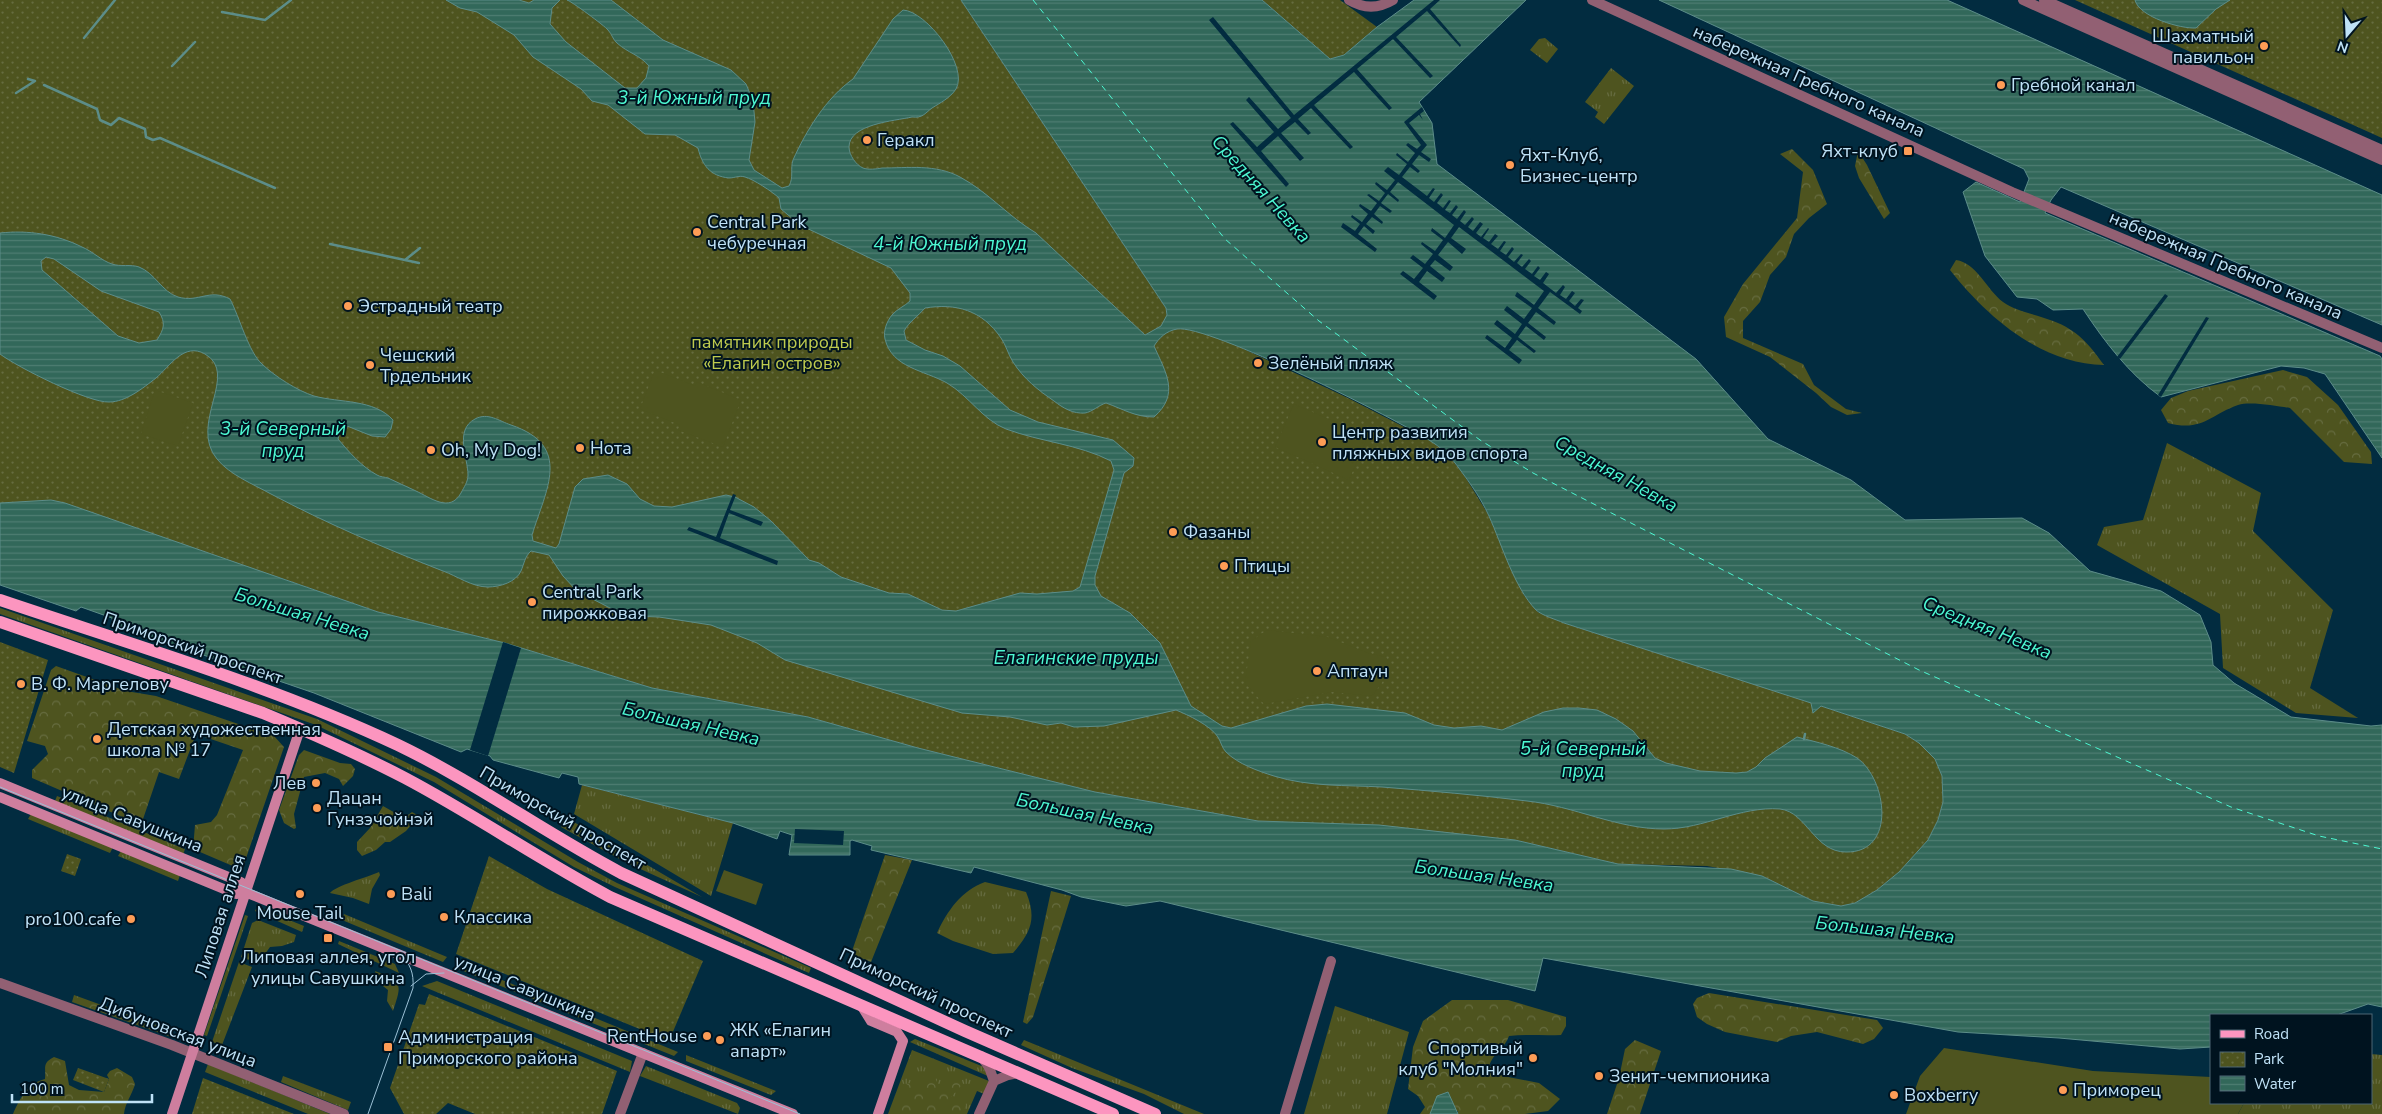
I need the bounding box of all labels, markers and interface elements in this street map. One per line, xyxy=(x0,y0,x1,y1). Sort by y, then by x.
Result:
north arrow xyxy=(2322,10,2372,60)
street label: набережная Гребного канала xyxy=(1689,19,1929,143)
place label: Шахматный павильон xyxy=(2152,24,2254,69)
text: N xyxy=(2335,36,2351,58)
marker: Шахматный павильон xyxy=(2258,40,2270,52)
place label: Гребной канал xyxy=(2011,73,2136,97)
marker: Гребной канал xyxy=(1995,79,2007,91)
water label: 3-й Южный пруд xyxy=(617,85,771,111)
place label: Геракл xyxy=(877,128,935,152)
water label: Средняя Невка xyxy=(1205,129,1317,249)
marker: Геракл xyxy=(861,134,873,146)
place label: Яхт-клуб xyxy=(1821,139,1898,163)
place label: Яхт-Клуб, Бизнес-центр xyxy=(1520,143,1638,188)
marker: Яхт-клуб xyxy=(1902,145,1914,157)
marker: Яхт-Клуб, Бизнес-центр xyxy=(1504,159,1516,171)
street label: набережная Гребного канала xyxy=(2106,205,2346,325)
place label: Central Park чебуречная xyxy=(707,210,807,255)
marker: Central Park чебуречная xyxy=(691,226,703,238)
water label: 4-й Южный пруд xyxy=(873,231,1027,257)
place label: Эстрадный театр xyxy=(358,294,503,318)
marker: Эстрадный театр xyxy=(342,300,354,312)
park label: памятник природы «Елагин остров» xyxy=(691,330,853,375)
place label: Чешский Трдельник xyxy=(380,343,472,388)
place label: Зелёный пляж xyxy=(1268,351,1394,375)
marker: Зелёный пляж xyxy=(1252,357,1264,369)
marker: Чешский Трдельник xyxy=(364,359,376,371)
water label: 3-й Северный пруд xyxy=(220,416,346,464)
place label: Центр развития пляжных видов спорта xyxy=(1332,420,1528,465)
water label: Средняя Невка xyxy=(1550,429,1682,519)
place label: Нота xyxy=(590,436,632,460)
marker: Центр развития пляжных видов спорта xyxy=(1316,436,1328,448)
place label: Oh, My Dog! xyxy=(441,438,541,462)
marker: Нота xyxy=(574,442,586,454)
marker: Oh, My Dog! xyxy=(425,444,437,456)
place label: Фазаны xyxy=(1183,520,1250,544)
marker: Фазаны xyxy=(1167,526,1179,538)
place label: Птицы xyxy=(1234,554,1290,578)
marker: Птицы xyxy=(1218,560,1230,572)
place label: Central Park пирожковая xyxy=(542,580,647,625)
water label: Большая Невка xyxy=(231,581,373,647)
water label: Средняя Невка xyxy=(1918,590,2056,666)
marker: Central Park пирожковая xyxy=(526,596,538,608)
street label: Приморский проспект xyxy=(100,606,286,690)
water label: Елагинские пруды xyxy=(993,645,1159,671)
place label: Аптаун xyxy=(1327,659,1388,683)
marker: Аптаун xyxy=(1311,665,1323,677)
place label: В. Ф. Маргелову xyxy=(31,672,169,696)
marker: В. Ф. Маргелову xyxy=(15,678,27,690)
water label: Большая Невка xyxy=(620,696,762,752)
place label: Детская художественная школа № 17 xyxy=(107,717,321,762)
marker: Детская художественная школа № 17 xyxy=(91,733,103,745)
water label: 5-й Северный пруд xyxy=(1520,736,1646,784)
street label: Приморский проспект xyxy=(475,760,651,876)
place label: Лев xyxy=(273,771,306,795)
marker: Лев xyxy=(310,777,322,789)
street label: улица Савушкина xyxy=(58,780,206,858)
place label: Дацан Гунзэчойнэй xyxy=(327,786,433,831)
water label: Большая Невка xyxy=(1014,787,1156,841)
marker: Дацан Гунзэчойнэй xyxy=(311,802,323,814)
street label: Липовая аллея xyxy=(189,851,251,981)
water label: Большая Невка xyxy=(1413,853,1555,899)
place label: Bali xyxy=(401,882,432,906)
marker: Mouse Tail xyxy=(294,888,306,900)
marker: Bali xyxy=(385,888,397,900)
place label: Mouse Tail xyxy=(257,901,344,925)
place label: Классика xyxy=(454,905,532,929)
place label: pro100.cafe xyxy=(25,907,121,931)
water label: Большая Невка xyxy=(1814,910,1956,950)
marker: Классика xyxy=(438,911,450,923)
marker: pro100.cafe xyxy=(125,913,137,925)
marker: Липовая аллея, угол улицы Савушкина xyxy=(322,932,334,944)
street label: Приморский проспект xyxy=(835,942,1017,1044)
place label: Липовая аллея, угол улицы Савушкина xyxy=(241,945,415,990)
street label: улица Савушкина xyxy=(451,949,599,1027)
street label: Дибуновская улица xyxy=(96,991,260,1073)
legend xyxy=(2210,1014,2372,1104)
place label: ЖК «Елагин апарт» xyxy=(730,1018,831,1063)
place label: RentHouse xyxy=(607,1024,697,1048)
text: Road xyxy=(2254,1024,2289,1044)
place label: Администрация Приморского района xyxy=(398,1025,578,1070)
marker: RentHouse xyxy=(701,1030,713,1042)
marker: ЖК «Елагин апарт» xyxy=(714,1034,726,1046)
place label: Спортивый клуб "Молния" xyxy=(1398,1036,1523,1081)
marker: Администрация Приморского района xyxy=(382,1041,394,1053)
text: Park xyxy=(2254,1049,2284,1069)
marker: Спортивый клуб "Молния" xyxy=(1527,1052,1539,1064)
place label: Зенит-чемпионика xyxy=(1609,1064,1770,1088)
marker: Зенит-чемпионика xyxy=(1593,1070,1605,1082)
scale bar xyxy=(12,1072,152,1104)
text: Water xyxy=(2254,1074,2297,1094)
place label: Приморец xyxy=(2073,1078,2161,1102)
text: 100 m xyxy=(20,1079,64,1099)
place label: Boxberry xyxy=(1904,1083,1979,1107)
marker: Приморец xyxy=(2057,1084,2069,1096)
marker: Boxberry xyxy=(1888,1089,1900,1101)

